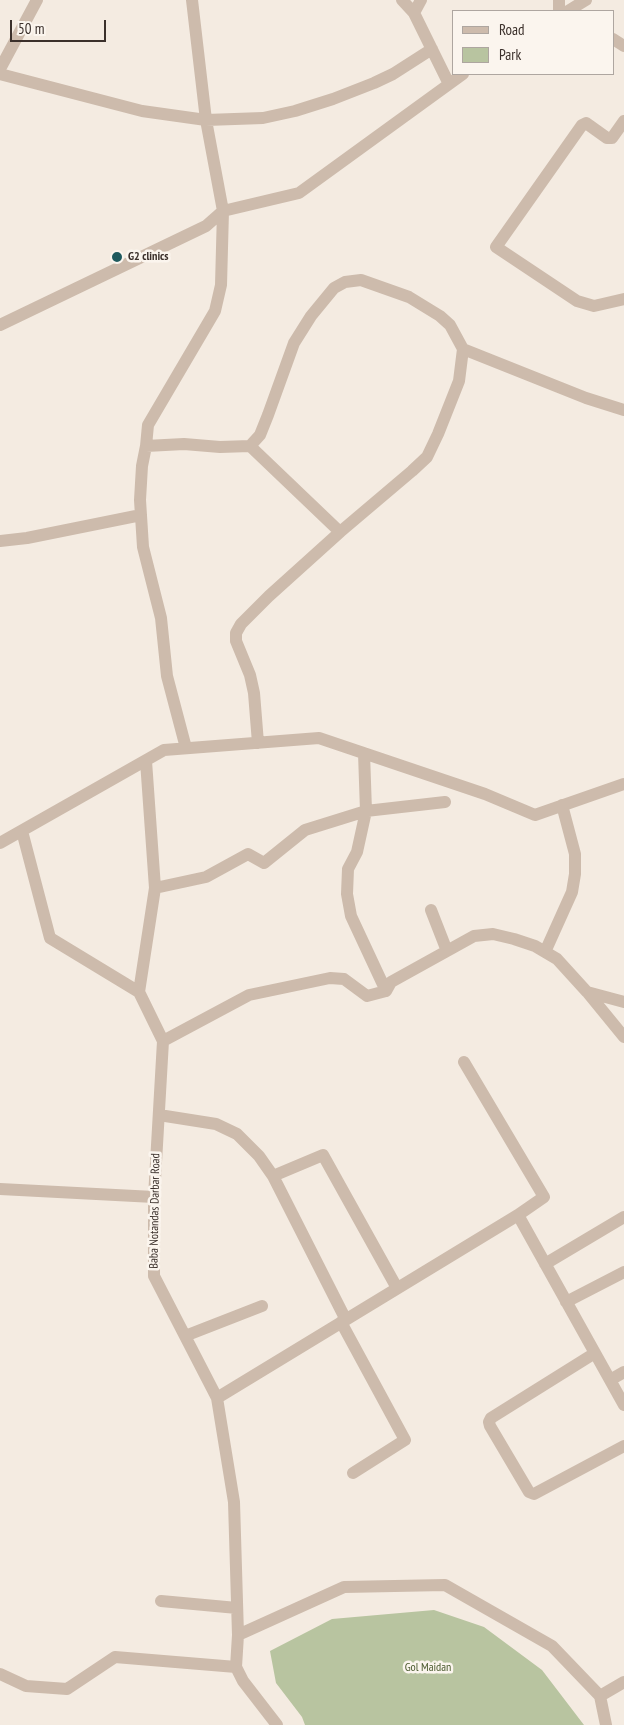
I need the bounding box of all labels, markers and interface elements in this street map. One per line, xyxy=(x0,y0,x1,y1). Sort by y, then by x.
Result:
scale bar xyxy=(12,10,109,42)
legend xyxy=(452,10,614,75)
text: 50 m xyxy=(18,19,44,38)
text: Road xyxy=(499,20,525,39)
text: Park xyxy=(499,45,521,64)
marker: G2 clinics xyxy=(110,250,124,264)
place label: G2 clinics xyxy=(128,250,169,264)
street label: Baba Notandas Darbar Road xyxy=(147,1153,163,1269)
park label: Gol Maidan xyxy=(405,1661,451,1675)

